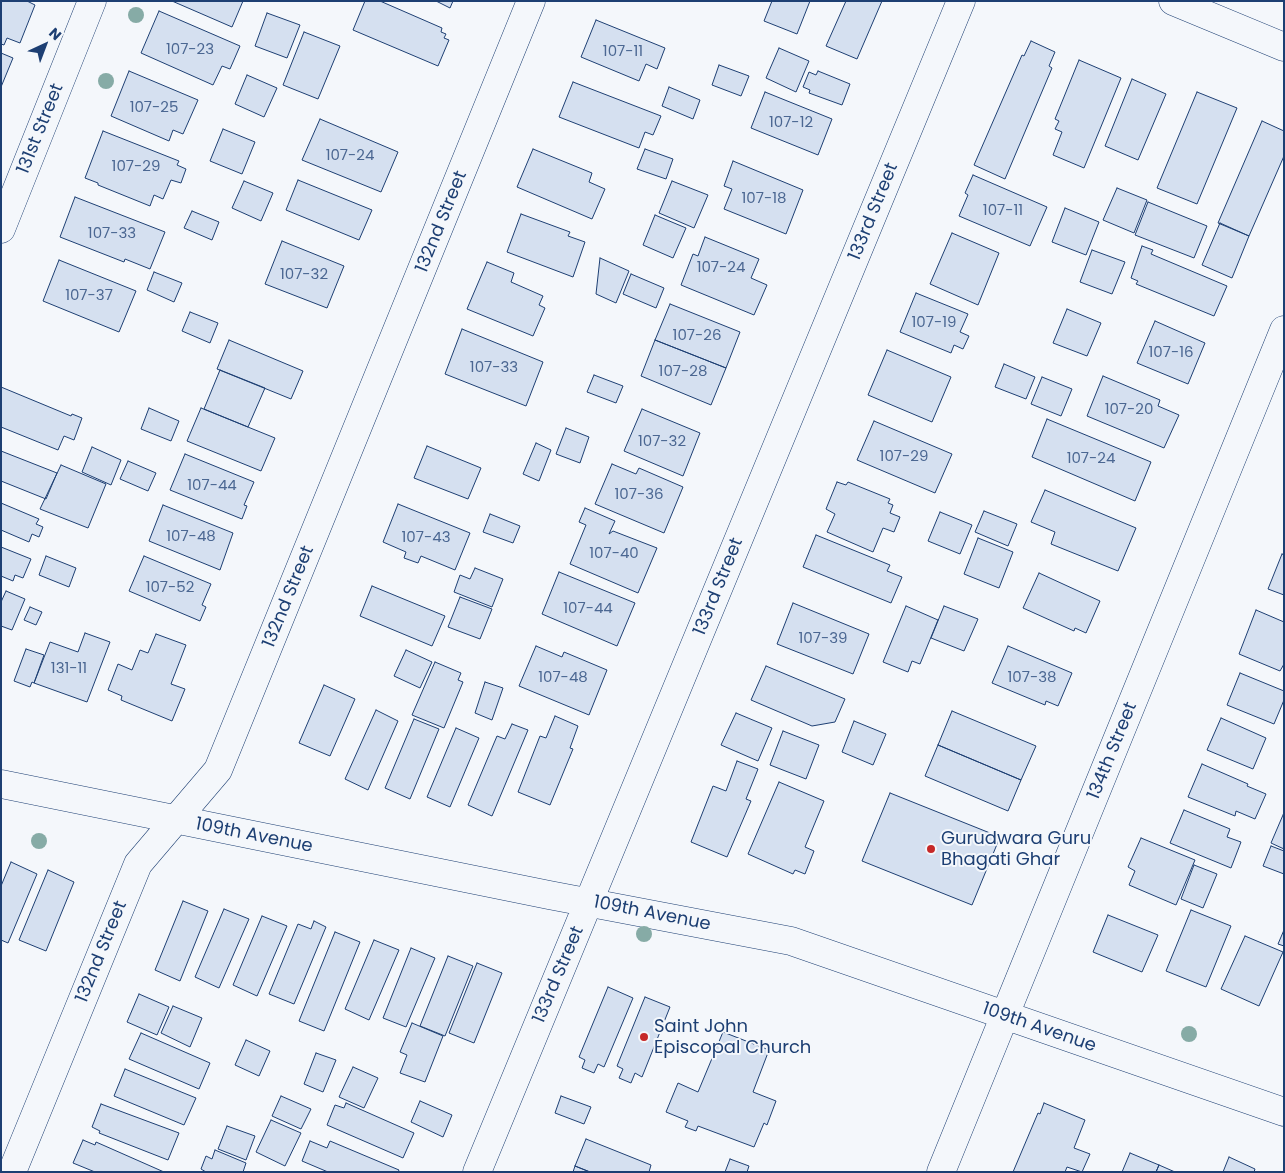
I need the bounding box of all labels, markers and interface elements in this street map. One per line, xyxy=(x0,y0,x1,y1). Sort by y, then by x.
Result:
north arrow xyxy=(20,20,70,70)
text: N xyxy=(45,23,66,45)
house number: 107-23 xyxy=(166,41,214,59)
house number: 107-11 xyxy=(603,43,643,61)
street label: 131st Street xyxy=(13,81,69,177)
house number: 107-25 xyxy=(130,99,178,117)
house number: 107-12 xyxy=(769,114,813,132)
house number: 107-24 xyxy=(326,147,374,165)
house number: 107-29 xyxy=(112,158,160,176)
street label: 133rd Street xyxy=(845,160,903,264)
street label: 132nd Street xyxy=(412,168,472,276)
house number: 107-18 xyxy=(742,190,786,208)
house number: 107-11 xyxy=(983,202,1023,220)
house number: 107-33 xyxy=(88,225,136,243)
house number: 107-24 xyxy=(697,259,745,277)
house number: 107-32 xyxy=(280,266,328,284)
house number: 107-37 xyxy=(65,287,113,305)
house number: 107-19 xyxy=(912,314,956,332)
house number: 107-26 xyxy=(673,327,721,345)
house number: 107-16 xyxy=(1149,344,1193,362)
house number: 107-33 xyxy=(470,359,518,377)
house number: 107-28 xyxy=(659,363,707,381)
house number: 107-20 xyxy=(1105,401,1153,419)
house number: 107-32 xyxy=(638,433,686,451)
house number: 107-29 xyxy=(880,448,928,466)
house number: 107-24 xyxy=(1067,450,1115,468)
house number: 107-44 xyxy=(187,477,237,495)
house number: 107-36 xyxy=(614,486,664,504)
house number: 107-48 xyxy=(166,528,216,546)
house number: 107-43 xyxy=(402,529,450,547)
street label: 133rd Street xyxy=(690,535,748,639)
street label: 132nd Street xyxy=(259,543,319,651)
house number: 107-40 xyxy=(589,545,639,563)
house number: 107-52 xyxy=(146,579,194,597)
house number: 107-44 xyxy=(563,600,613,618)
house number: 107-39 xyxy=(799,630,847,648)
house number: 131-11 xyxy=(51,660,87,678)
house number: 107-48 xyxy=(538,669,588,687)
house number: 107-38 xyxy=(1008,669,1056,687)
street label: 134th Street xyxy=(1084,699,1142,803)
street label: 109th Avenue xyxy=(194,814,314,858)
place label: Gurudwara Guru Bhagati Ghar xyxy=(941,828,1091,871)
marker: Gurudwara Guru Bhagati Ghar xyxy=(925,843,937,855)
street label: 109th Avenue xyxy=(592,892,712,936)
street label: 132nd Street xyxy=(72,898,132,1006)
street label: 133rd Street xyxy=(529,923,589,1027)
street label: 109th Avenue xyxy=(979,998,1099,1058)
place label: Saint John Episcopal Church xyxy=(654,1016,811,1058)
marker: Saint John Episcopal Church xyxy=(638,1031,650,1043)

